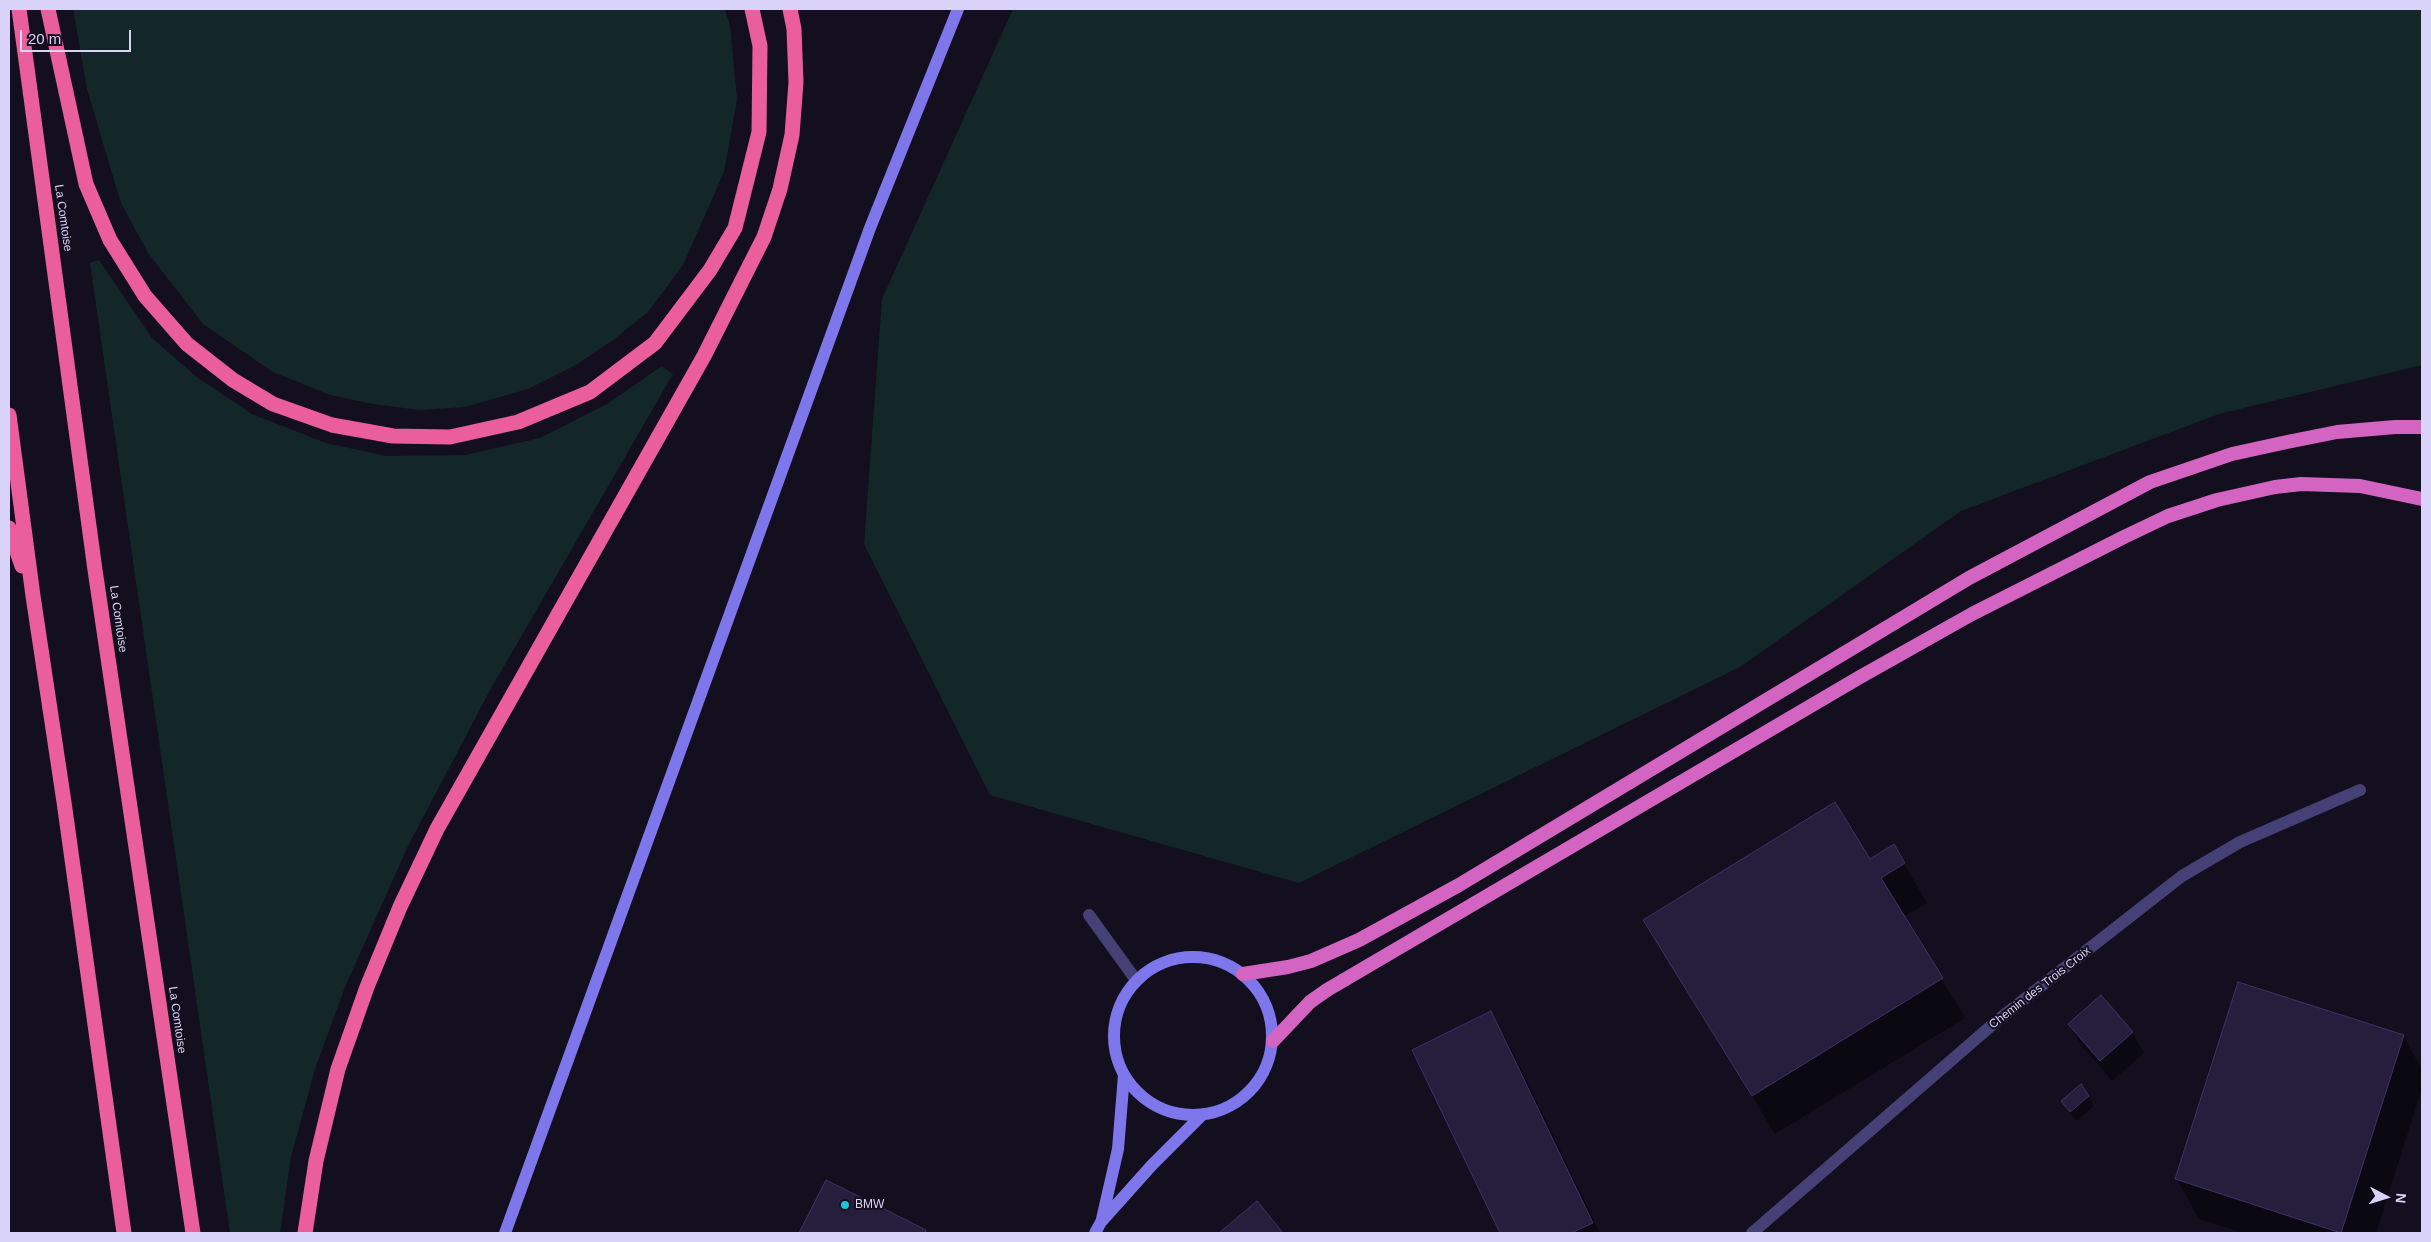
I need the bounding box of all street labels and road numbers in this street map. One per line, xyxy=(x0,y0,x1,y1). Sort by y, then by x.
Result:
street label: La Comtoise xyxy=(51,184,75,252)
street label: La Comtoise xyxy=(106,585,130,653)
street label: Chemin des Trois Croix xyxy=(1986,944,2094,1032)
street label: La Comtoise xyxy=(165,986,189,1054)

